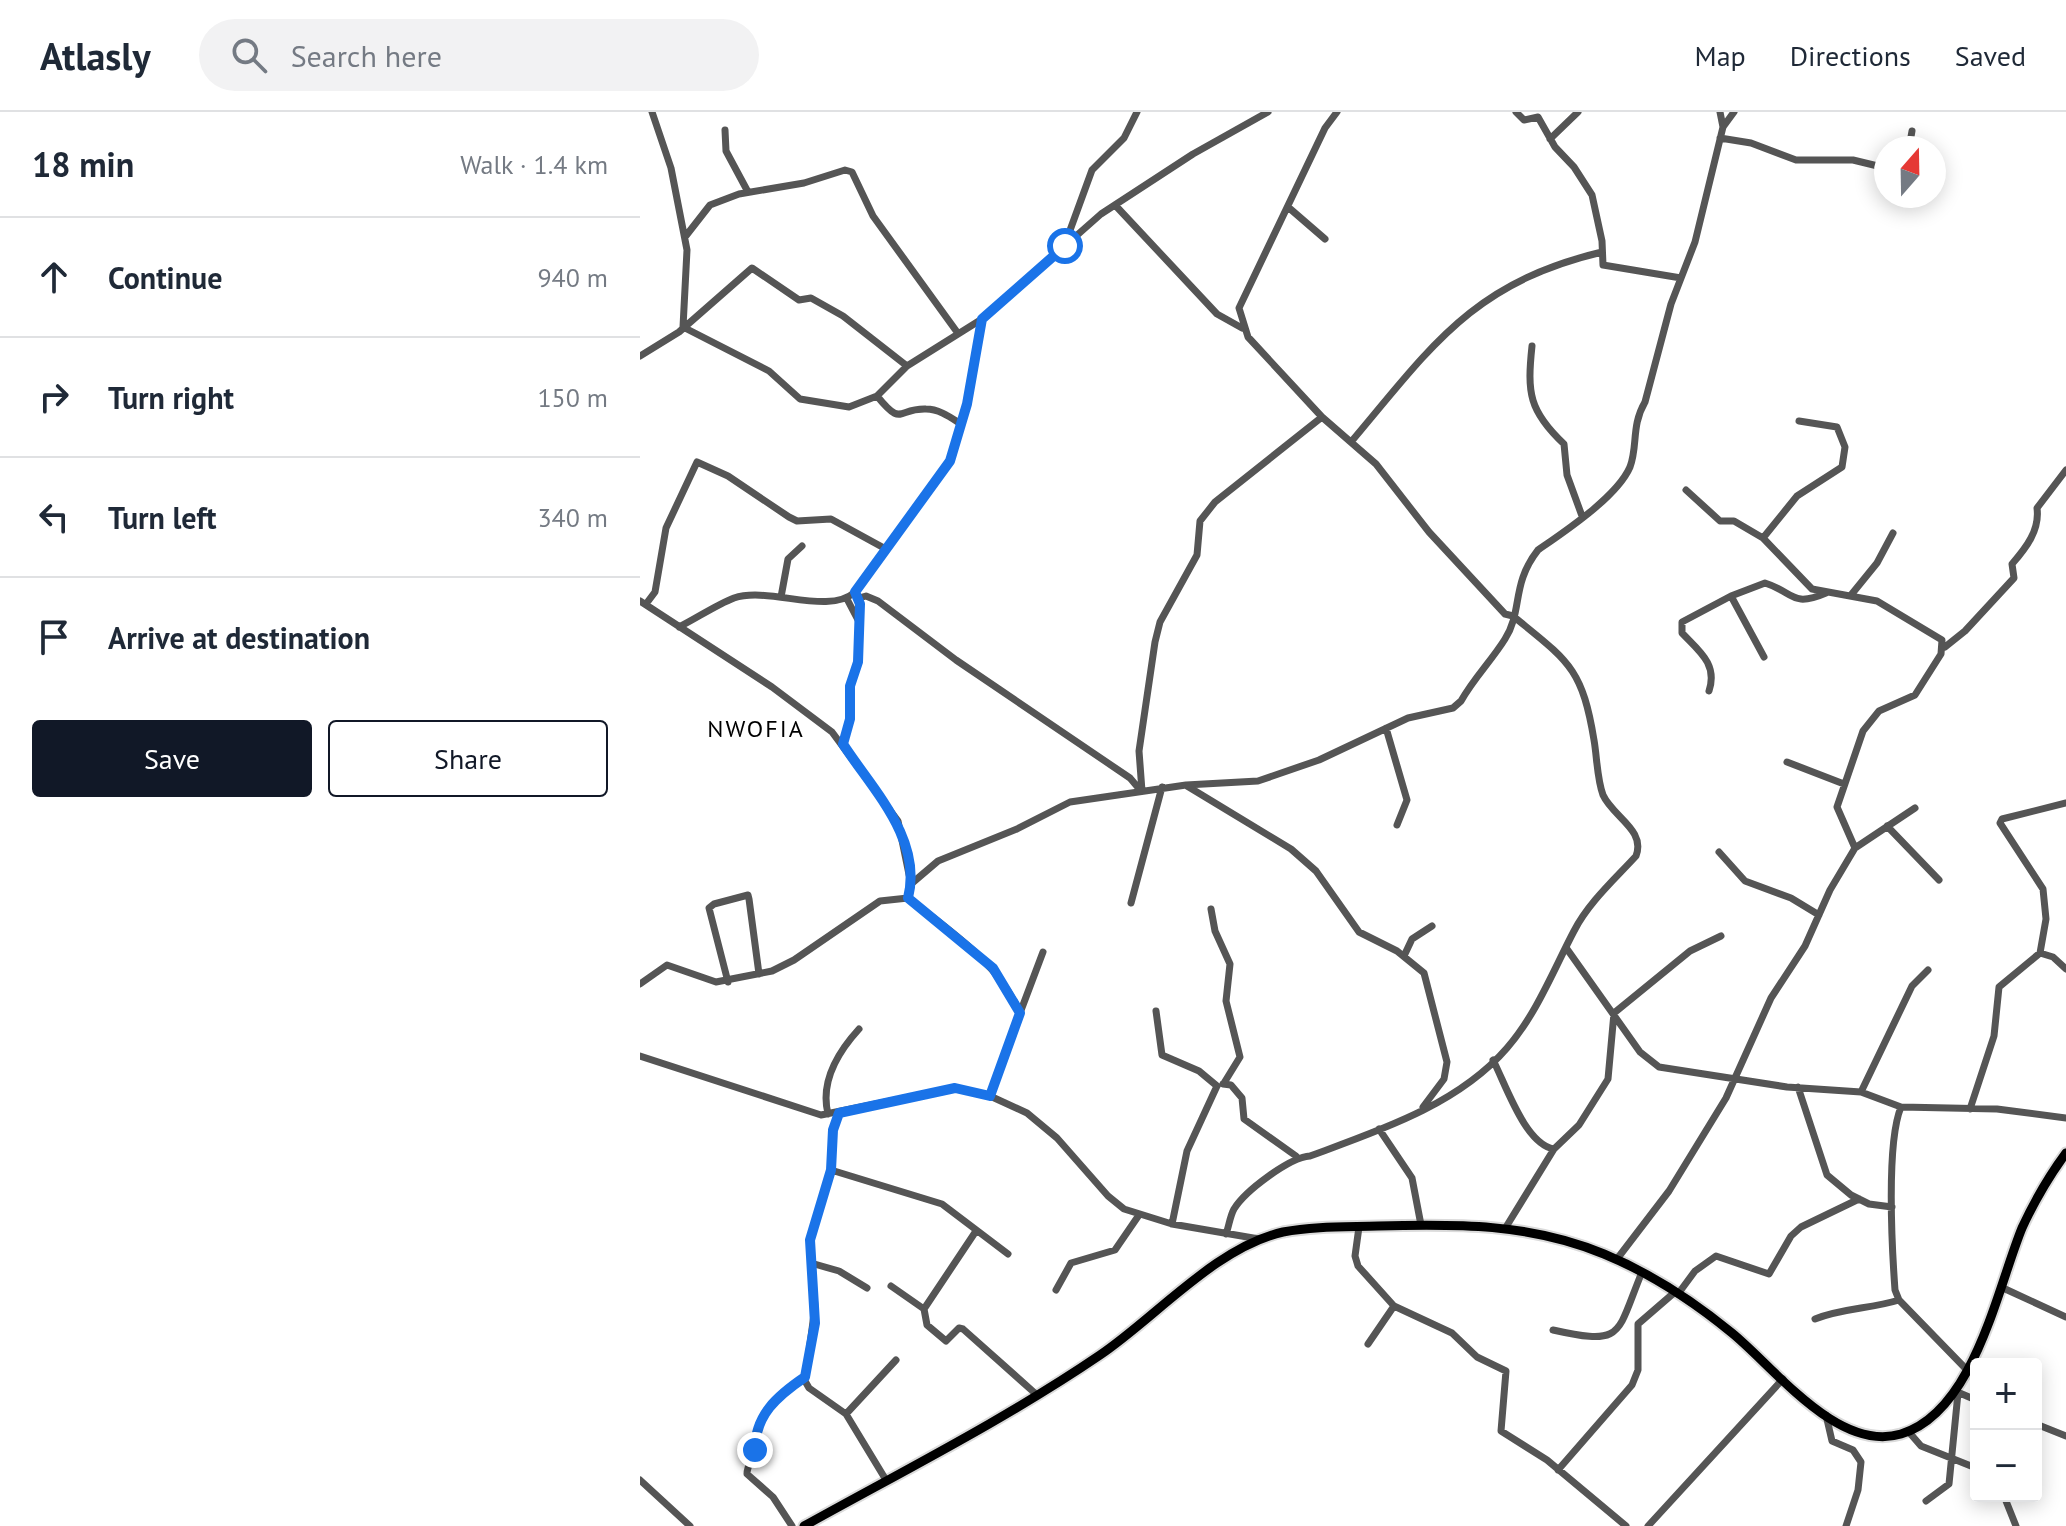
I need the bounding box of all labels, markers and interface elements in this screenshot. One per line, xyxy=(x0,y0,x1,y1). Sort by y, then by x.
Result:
search box xyxy=(199,19,759,91)
text: Atlasly xyxy=(40,31,151,80)
icon: search xyxy=(227,33,271,77)
text: Search here xyxy=(291,36,442,75)
text: Map xyxy=(1695,37,1746,74)
text: Directions xyxy=(1790,37,1911,74)
text: Saved xyxy=(1955,37,2026,74)
north arrow xyxy=(1874,136,1946,208)
text: 18 min xyxy=(32,142,134,186)
text: Walk · 1.4 km xyxy=(460,148,608,181)
route start xyxy=(1047,228,1083,264)
icon: ahead xyxy=(32,255,76,299)
text: Continue xyxy=(108,258,222,297)
text: 940 m xyxy=(537,261,608,294)
icon: right xyxy=(32,375,76,419)
text: Turn right xyxy=(108,378,234,417)
text: 150 m xyxy=(537,381,608,414)
icon: left xyxy=(32,495,76,539)
text: Turn left xyxy=(108,498,216,537)
text: 340 m xyxy=(537,501,608,534)
icon: arrive xyxy=(32,615,76,659)
text: Arrive at destination xyxy=(108,618,370,657)
district label: NWOFIA xyxy=(707,713,805,744)
button: Save xyxy=(32,720,312,797)
button: Share xyxy=(328,720,608,797)
map controls xyxy=(1970,1358,2042,1502)
button: + xyxy=(1970,1358,2042,1430)
button: − xyxy=(1970,1430,2042,1502)
route end xyxy=(737,1432,773,1468)

